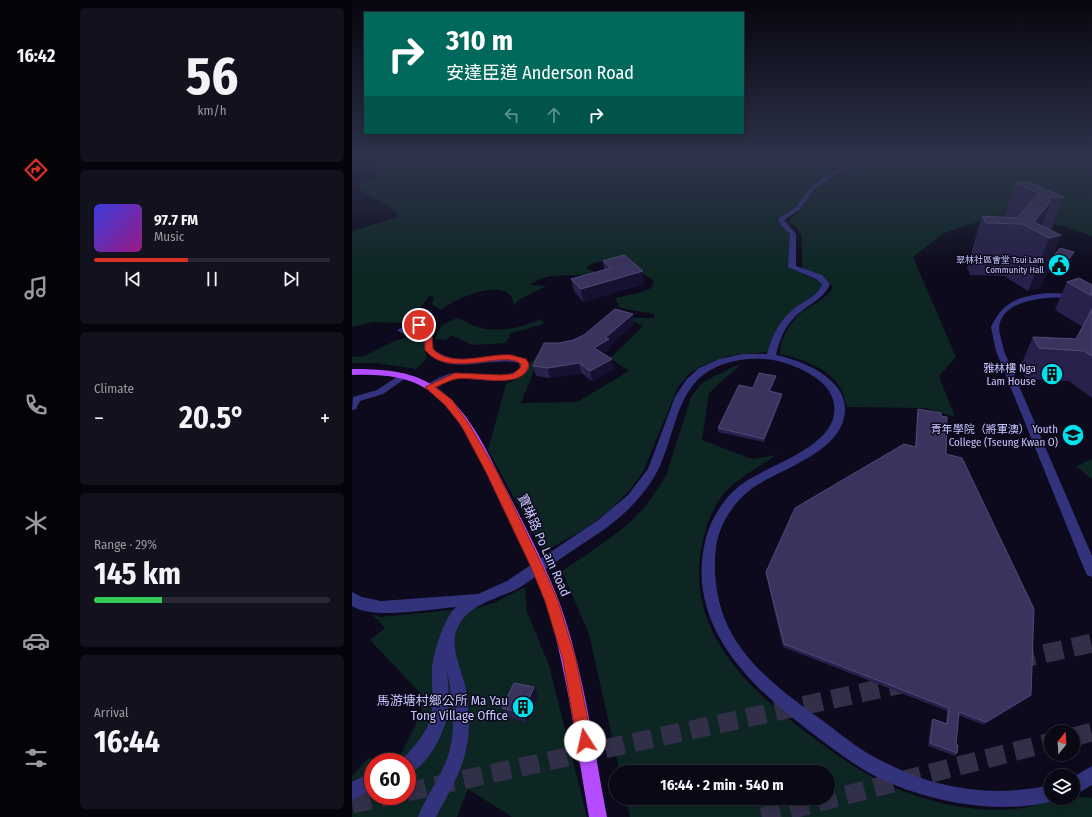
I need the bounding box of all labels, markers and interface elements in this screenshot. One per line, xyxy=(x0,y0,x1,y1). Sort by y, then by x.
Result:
text: 310 m xyxy=(446,24,513,57)
icon: right xyxy=(380,28,432,80)
text: 16:42 xyxy=(17,45,55,67)
text: 56 xyxy=(186,45,238,108)
text: 安達臣道 Anderson Road xyxy=(446,62,634,84)
text: km/h xyxy=(198,103,227,118)
icon: left xyxy=(501,104,523,126)
icon: ahead xyxy=(543,104,565,126)
icon: right xyxy=(585,104,607,126)
icon: directions xyxy=(22,156,50,184)
text: 97.7 FM xyxy=(154,211,198,229)
text: Music xyxy=(154,229,184,244)
public building icon: 翠林社區會堂 Tsui Lam Community Hall xyxy=(1046,252,1072,278)
place label: 翠林社區會堂 Tsui Lam Community Hall xyxy=(956,255,1045,275)
icon: previous xyxy=(122,268,144,290)
icon: pause xyxy=(201,268,223,290)
icon: next xyxy=(280,268,302,290)
icon: music xyxy=(22,274,50,302)
pin xyxy=(402,308,436,342)
icon: arrive xyxy=(408,314,430,336)
building icon: 雅林樓 Nga Lam House xyxy=(1039,361,1065,387)
place label: 雅林樓 Nga Lam House xyxy=(983,362,1036,388)
text: Climate xyxy=(94,381,134,396)
icon: phone xyxy=(22,391,50,419)
text: 20.5° xyxy=(179,400,245,436)
text: − xyxy=(94,405,104,432)
text: + xyxy=(320,405,330,432)
school or university icon: 青年學院（將軍澳） Youth College (Tseung Kwan O) xyxy=(1060,422,1086,448)
place label: 青年學院（將軍澳） Youth College (Tseung Kwan O) xyxy=(931,423,1058,449)
street label: 寶琳路 Po Lam Road xyxy=(515,492,573,598)
icon: climate xyxy=(22,509,50,537)
text: Range · 29% xyxy=(94,537,157,552)
text: 145 km xyxy=(94,556,181,592)
icon: car xyxy=(22,627,50,655)
place label: 馬游塘村鄉公所 Ma Yau Tong Village Office xyxy=(377,693,508,723)
building icon: 馬游塘村鄉公所 Ma Yau Tong Village Office xyxy=(510,694,536,720)
text: Arrival xyxy=(94,705,128,720)
position arrow xyxy=(564,720,606,762)
text: 16:44 xyxy=(94,724,160,760)
north arrow xyxy=(1044,725,1080,761)
map controls xyxy=(1044,725,1080,805)
icon: filters xyxy=(22,744,50,772)
speed limit sign: 60 xyxy=(364,753,416,805)
button: layers xyxy=(1044,769,1080,805)
text: 16:44 · 2 min · 540 m xyxy=(660,776,784,794)

